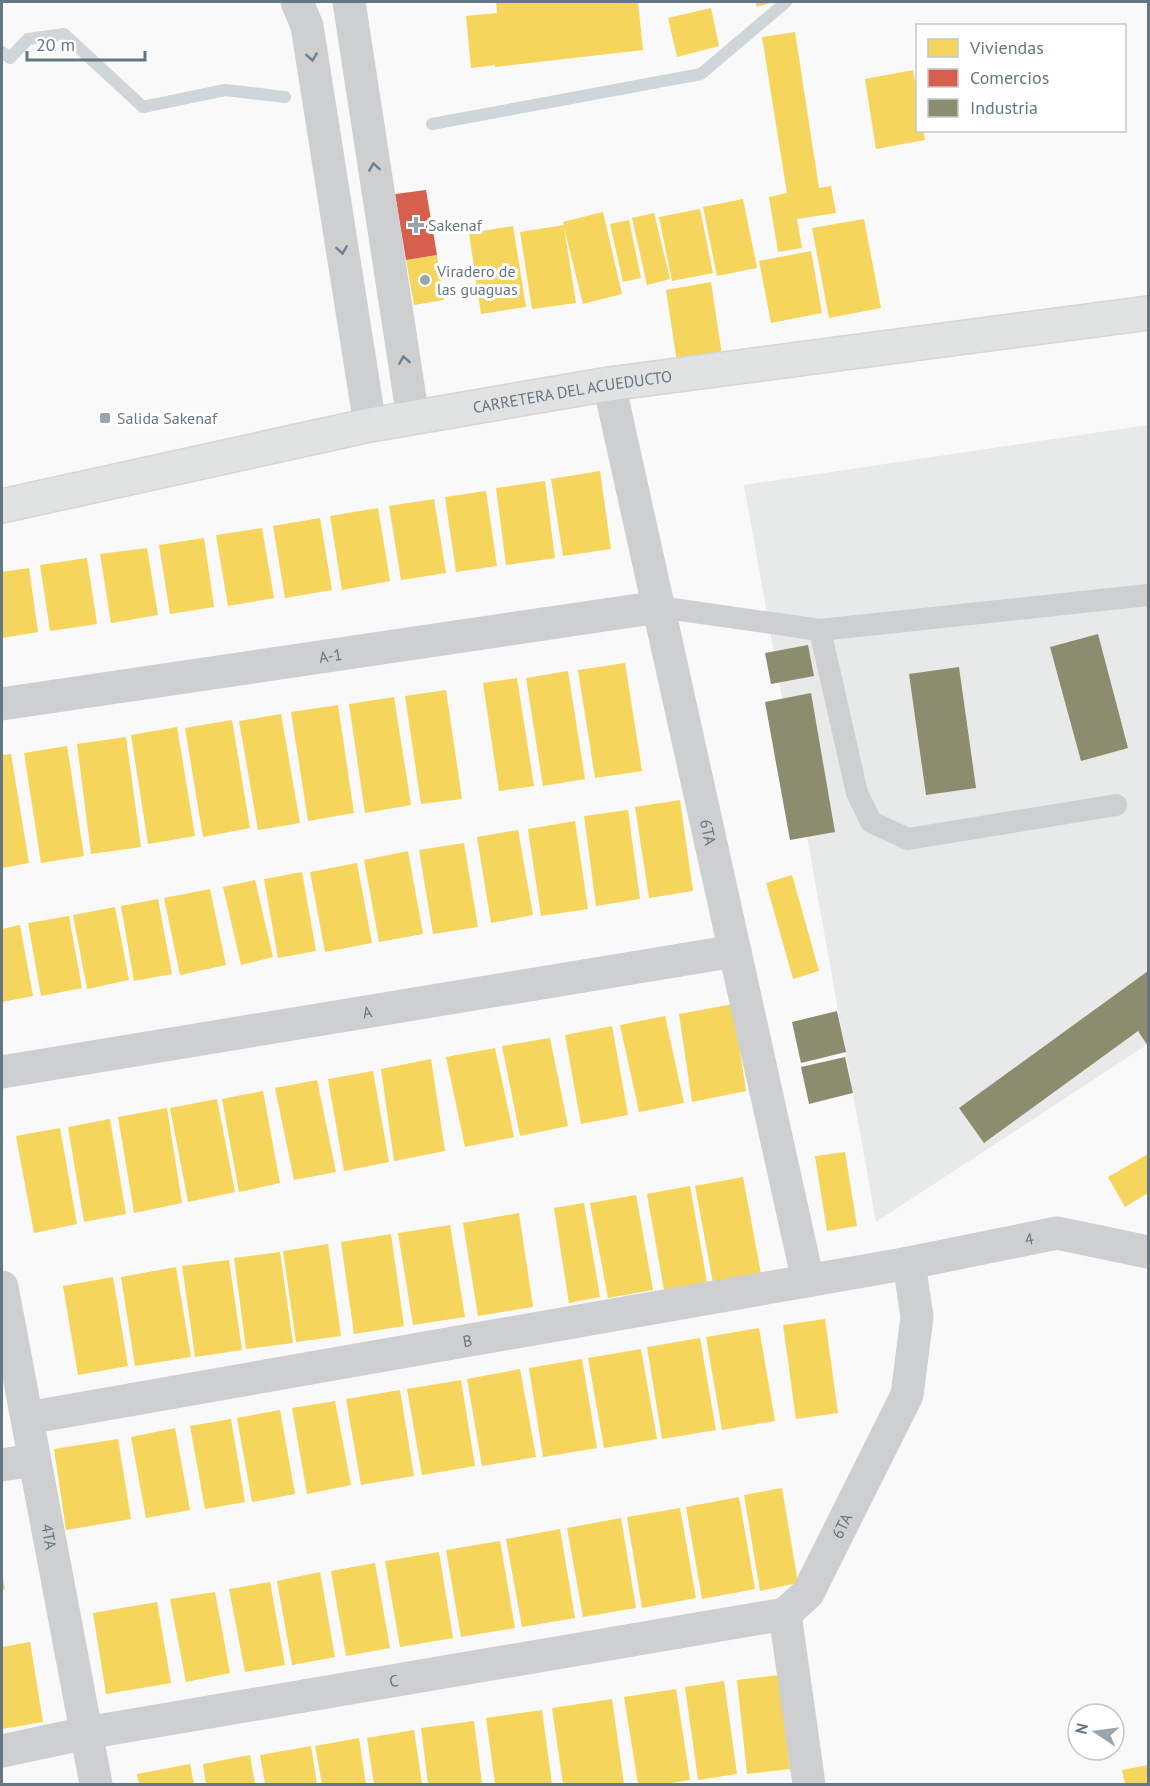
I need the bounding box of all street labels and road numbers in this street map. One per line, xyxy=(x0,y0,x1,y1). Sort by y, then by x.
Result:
street label: CARRETERA DEL ACUEDUCTO xyxy=(471,366,673,417)
street label: A-1 xyxy=(317,644,343,667)
street label: 6TA xyxy=(696,817,721,848)
street label: A xyxy=(361,1001,374,1022)
street label: 4 xyxy=(1023,1228,1036,1249)
street label: B xyxy=(461,1330,474,1351)
street label: 6TA xyxy=(827,1509,857,1542)
street label: 4TA xyxy=(37,1522,62,1552)
street label: C xyxy=(387,1670,400,1691)

